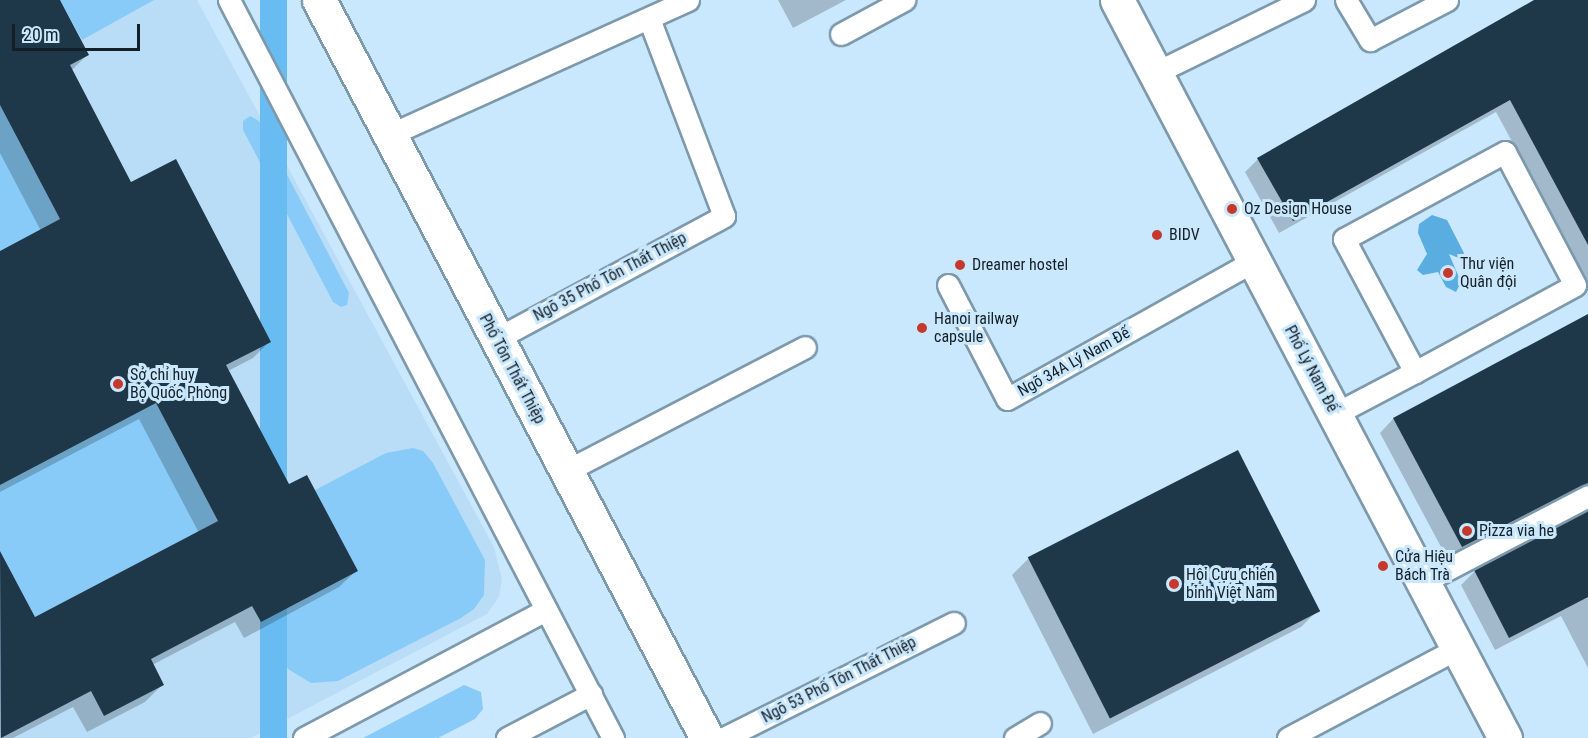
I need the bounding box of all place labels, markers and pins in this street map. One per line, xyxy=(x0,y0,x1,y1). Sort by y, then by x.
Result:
place label: Oz Design House xyxy=(1244,199,1352,219)
marker: Oz Design House xyxy=(1225,202,1239,216)
place label: BIDV xyxy=(1169,225,1200,245)
marker: BIDV xyxy=(1150,228,1164,242)
place label: Thư viện Quân đội xyxy=(1460,254,1517,292)
place label: Dreamer hostel xyxy=(972,255,1068,275)
marker: Dreamer hostel xyxy=(953,258,967,272)
marker: Thư viện Quân đội xyxy=(1441,266,1455,280)
place label: Hanoi railway capsule xyxy=(934,309,1019,347)
marker: Hanoi railway capsule xyxy=(915,321,929,335)
place label: Sở chỉ huy Bộ Quốc Phòng xyxy=(130,365,227,403)
marker: Sở chỉ huy Bộ Quốc Phòng xyxy=(111,377,125,391)
place label: Pizza via he xyxy=(1479,521,1554,541)
marker: Pizza via he xyxy=(1460,524,1474,538)
place label: Cửa Hiệu Bách Trà xyxy=(1395,547,1453,585)
marker: Cửa Hiệu Bách Trà xyxy=(1376,559,1390,573)
place label: Hội Cựu chiến binh Việt Nam xyxy=(1186,565,1275,603)
marker: Hội Cựu chiến binh Việt Nam xyxy=(1167,577,1181,591)

